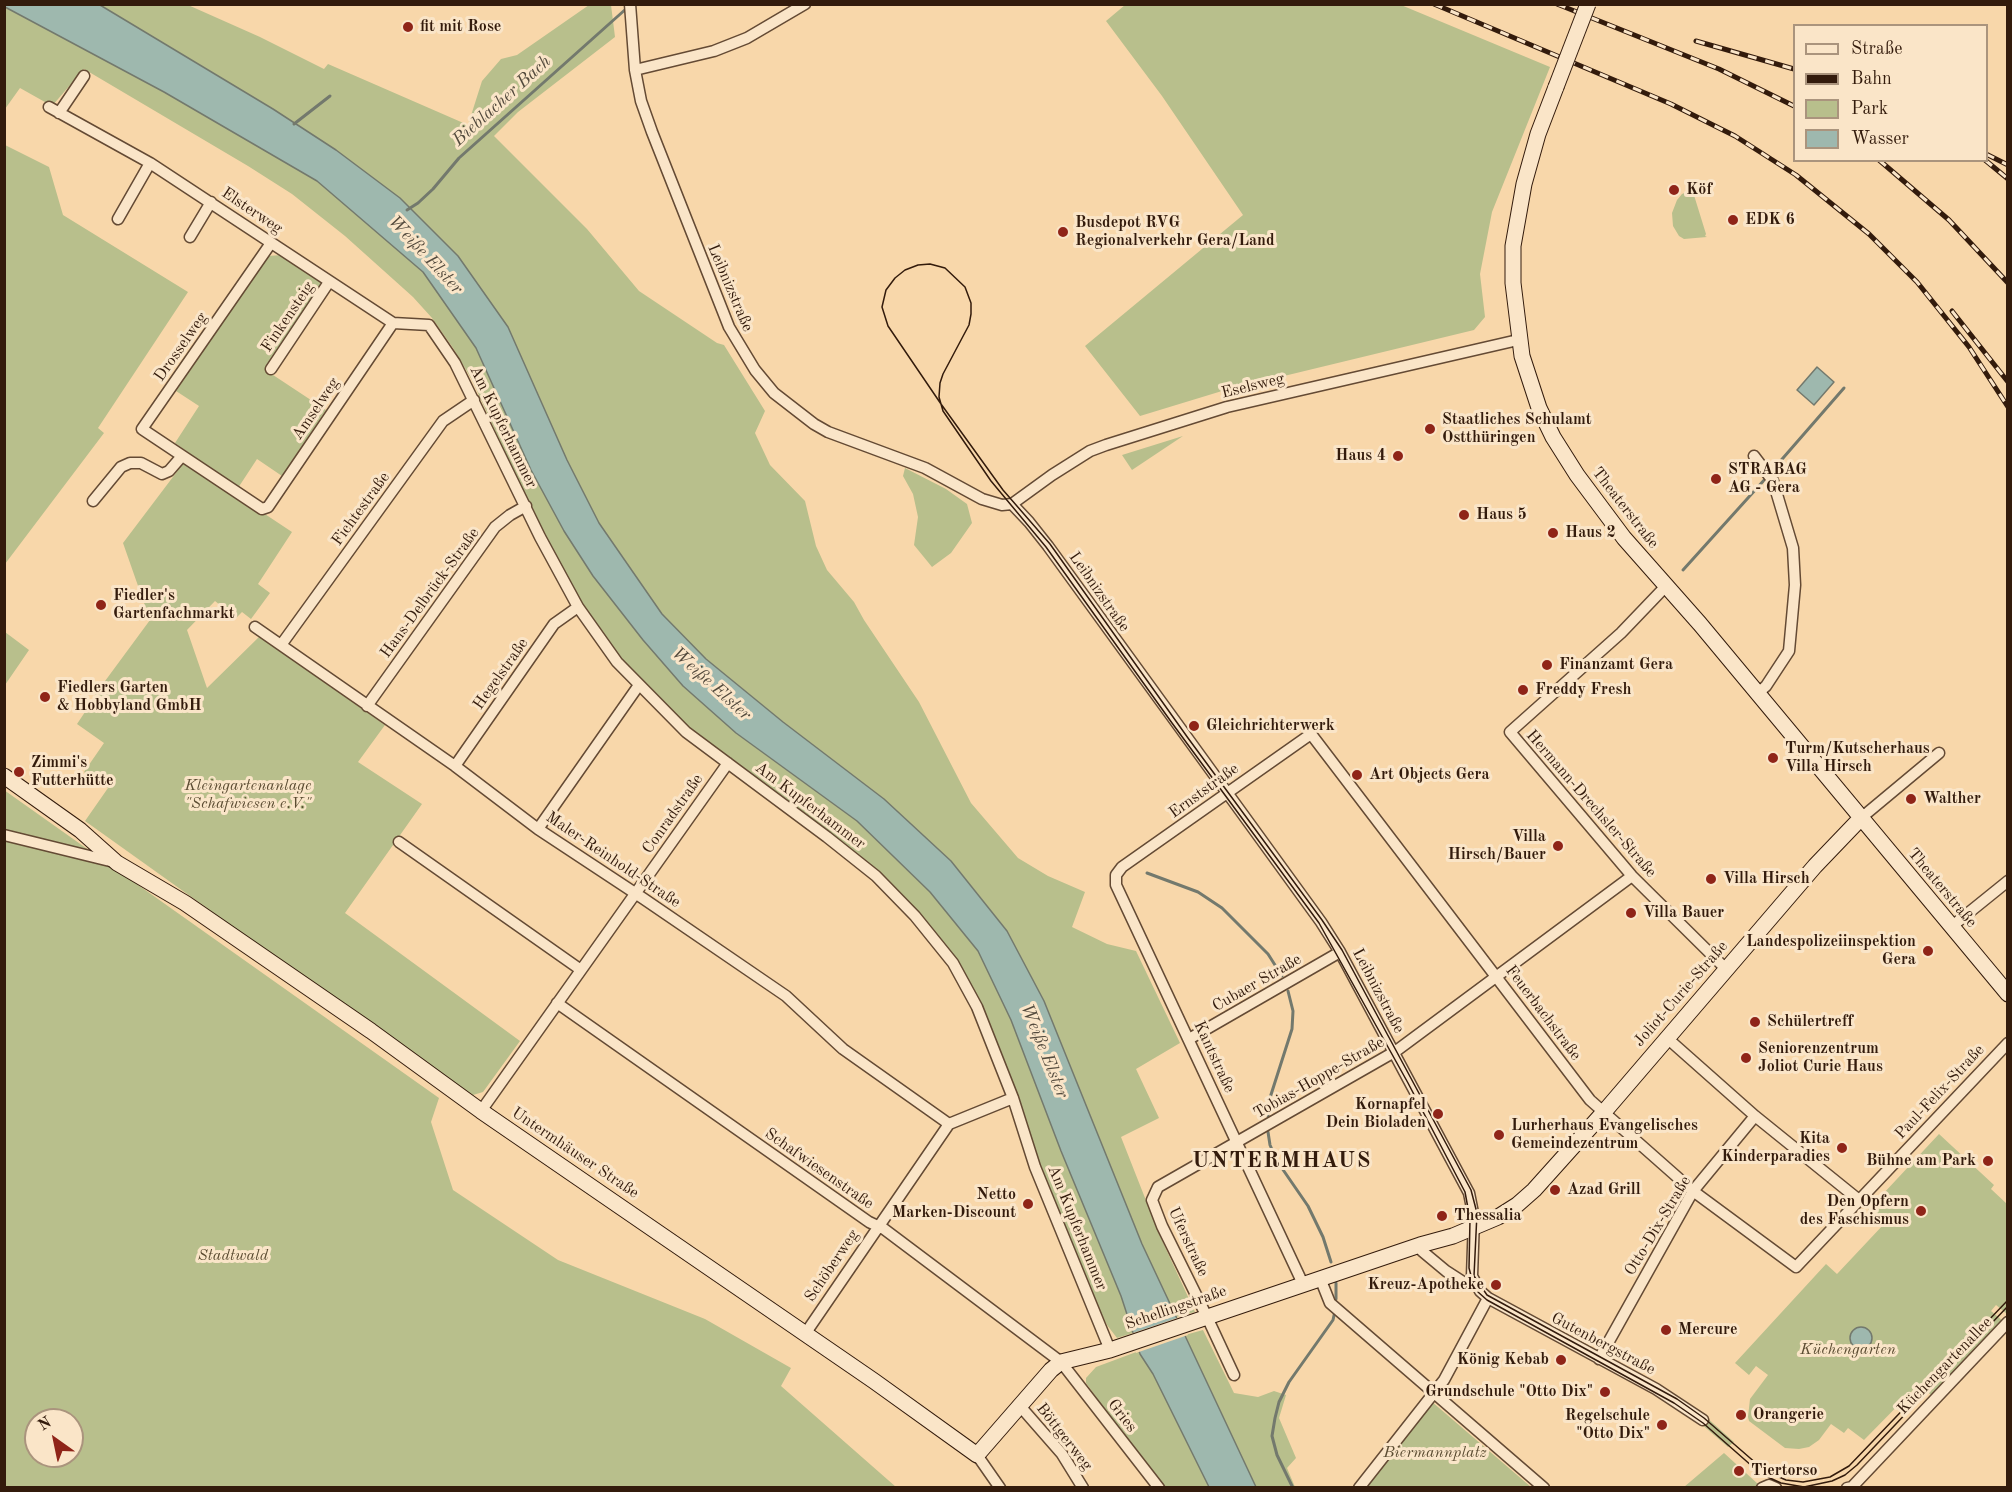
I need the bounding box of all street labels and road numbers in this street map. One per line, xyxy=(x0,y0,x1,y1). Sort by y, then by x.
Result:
street label: Elsterweg xyxy=(218,184,286,238)
street label: Leibnizstraße xyxy=(703,241,757,335)
street label: Finkensteig xyxy=(257,278,319,356)
street label: Drosselweg xyxy=(150,309,212,385)
street label: Am Kupferhammer xyxy=(465,363,541,491)
street label: Eselsweg xyxy=(1220,369,1286,403)
street label: Amselweg xyxy=(288,374,344,444)
street label: Theaterstraße xyxy=(1587,464,1663,552)
street label: Fichtestraße xyxy=(328,468,394,550)
street label: Hans-Delbrück-Straße xyxy=(376,524,484,662)
street label: Leibnizstraße xyxy=(1064,548,1134,636)
street label: Hegelstraße xyxy=(469,634,533,714)
street label: Hermann-Drechsler-Straße xyxy=(1522,726,1660,882)
street label: Am Kupferhammer xyxy=(751,758,869,854)
street label: Ernststraße xyxy=(1165,759,1243,823)
street label: Conradstraße xyxy=(638,770,708,858)
street label: Maler-Reinhold-Straße xyxy=(542,808,684,912)
street label: Theaterstraße xyxy=(1903,844,1981,932)
street label: Joliot-Curie-Straße xyxy=(1630,937,1732,1051)
street label: Leibnizstraße xyxy=(1348,945,1408,1037)
street label: Cubaer Straße xyxy=(1209,950,1305,1016)
street label: Feuerbachstraße xyxy=(1501,962,1585,1064)
street label: Kantstraße xyxy=(1189,1018,1239,1096)
street label: Tobias-Hoppe-Straße xyxy=(1250,1033,1388,1123)
street label: Paul-Felix-Straße xyxy=(1891,1041,1989,1143)
street label: Untermhäuser Straße xyxy=(508,1103,642,1203)
street label: Schafwiesenstraße xyxy=(761,1124,877,1214)
street label: Am Kupferhammer xyxy=(1043,1163,1111,1293)
street label: Otto-Dix-Straße xyxy=(1621,1173,1695,1279)
street label: Uferstraße xyxy=(1164,1204,1212,1280)
street label: Schöberweg xyxy=(801,1226,863,1306)
street label: Schellingstraße xyxy=(1123,1282,1229,1334)
street label: Gutenbergstraße xyxy=(1548,1308,1658,1380)
street label: Küchengartenallee xyxy=(1894,1313,1996,1419)
street label: Gries xyxy=(1103,1396,1141,1436)
street label: Böttgerweg xyxy=(1032,1399,1096,1475)

